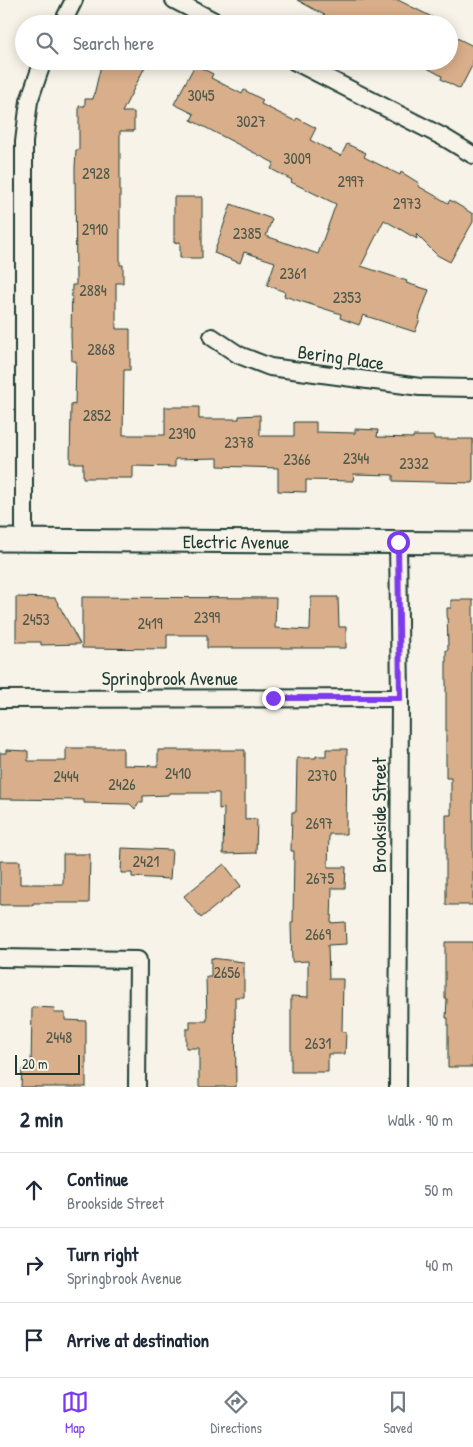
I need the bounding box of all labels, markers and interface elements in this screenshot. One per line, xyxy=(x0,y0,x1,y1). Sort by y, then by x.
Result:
search box xyxy=(15,15,458,70)
icon: search xyxy=(33,29,61,57)
text: Search here xyxy=(73,30,154,56)
house number: 3045 xyxy=(187,84,215,106)
house number: 3027 xyxy=(236,110,266,132)
house number: 3009 xyxy=(283,147,311,169)
house number: 2928 xyxy=(82,162,110,184)
house number: 2997 xyxy=(337,170,365,192)
house number: 2973 xyxy=(393,192,421,214)
house number: 2910 xyxy=(82,218,108,240)
house number: 2385 xyxy=(233,222,261,244)
house number: 2361 xyxy=(280,262,307,284)
house number: 2884 xyxy=(79,279,107,301)
house number: 2353 xyxy=(333,286,361,308)
house number: 2868 xyxy=(87,338,115,360)
street label: Bering Place xyxy=(296,338,386,376)
house number: 2852 xyxy=(83,404,112,426)
house number: 2390 xyxy=(168,422,196,444)
house number: 2378 xyxy=(224,431,254,453)
house number: 2344 xyxy=(343,447,369,469)
house number: 2366 xyxy=(283,448,311,470)
house number: 2332 xyxy=(399,452,429,474)
street label: Electric Avenue xyxy=(183,528,290,555)
route start xyxy=(387,531,410,554)
house number: 2399 xyxy=(194,606,220,628)
house number: 2453 xyxy=(22,608,50,630)
house number: 2419 xyxy=(137,612,163,634)
street label: Springbrook Avenue xyxy=(102,665,239,691)
route end xyxy=(262,687,285,710)
street label: Brookside Street xyxy=(366,757,392,873)
house number: 2410 xyxy=(165,762,191,784)
house number: 2370 xyxy=(307,764,337,786)
house number: 2444 xyxy=(53,765,79,787)
house number: 2426 xyxy=(108,773,136,795)
house number: 2697 xyxy=(305,812,333,834)
house number: 2421 xyxy=(133,850,160,872)
house number: 2675 xyxy=(306,867,335,889)
house number: 2669 xyxy=(305,923,331,945)
house number: 2656 xyxy=(213,961,241,983)
house number: 2448 xyxy=(46,1026,72,1048)
house number: 2631 xyxy=(305,1032,332,1054)
scale bar xyxy=(15,1052,80,1075)
text: 20 m xyxy=(22,1054,48,1073)
text: 2 min xyxy=(20,1105,63,1134)
text: Walk · 90 m xyxy=(388,1109,453,1131)
text: Continue xyxy=(67,1166,128,1192)
icon: ahead xyxy=(20,1176,48,1204)
text: 50 m xyxy=(425,1179,453,1201)
text: Brookside Street xyxy=(67,1192,164,1214)
text: Turn right xyxy=(67,1241,138,1267)
icon: right xyxy=(20,1251,48,1279)
text: 40 m xyxy=(425,1254,453,1276)
text: Springbrook Avenue xyxy=(67,1267,182,1289)
icon: arrive xyxy=(20,1326,48,1354)
text: Arrive at destination xyxy=(67,1327,209,1353)
tab: Map xyxy=(61,1388,89,1437)
tab: Directions xyxy=(210,1388,262,1437)
tab: Saved xyxy=(384,1388,412,1437)

